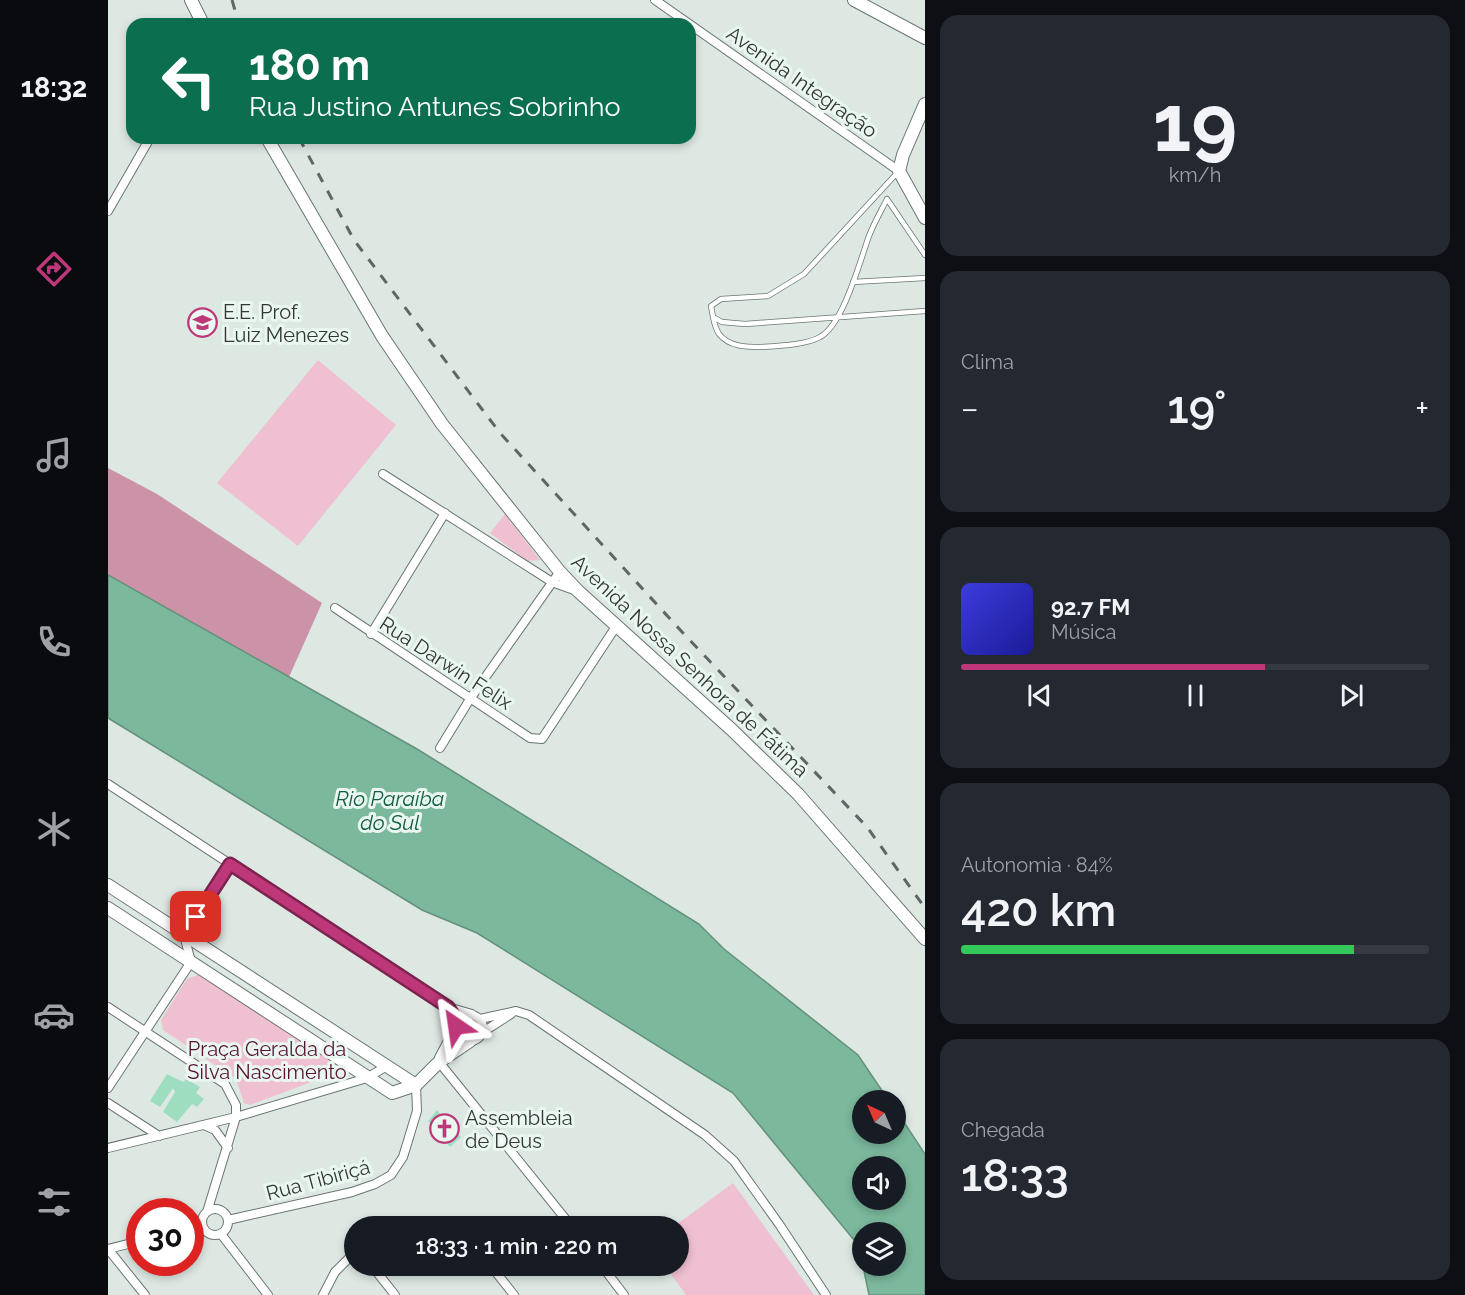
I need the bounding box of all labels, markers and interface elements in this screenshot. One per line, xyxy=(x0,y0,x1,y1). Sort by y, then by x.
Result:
street label: Avenida Integração xyxy=(722,21,882,143)
text: 180 m xyxy=(249,41,370,90)
icon: left xyxy=(150,42,228,120)
text: 18:32 xyxy=(21,72,87,103)
text: 19 xyxy=(1153,78,1237,169)
text: Rua Justino Antunes Sobrinho xyxy=(249,91,621,122)
text: km/h xyxy=(1169,163,1221,187)
icon: directions xyxy=(33,248,75,290)
place label: E.E. Prof. Luiz Menezes xyxy=(223,300,349,347)
school or university icon: E.E. Prof. Luiz Menezes xyxy=(186,307,218,339)
text: Clima xyxy=(961,350,1014,374)
text: 19° xyxy=(1168,381,1226,434)
text: − xyxy=(961,389,979,428)
text: + xyxy=(1415,389,1429,428)
icon: music xyxy=(33,434,75,476)
street label: Avenida Nossa Senhora de Fátima xyxy=(567,550,813,782)
text: 92.7 FM xyxy=(1051,594,1130,620)
street label: Rua Darwin Felix xyxy=(375,611,517,715)
text: Música xyxy=(1051,620,1116,644)
icon: phone xyxy=(33,621,75,663)
icon: previous xyxy=(1023,679,1056,712)
icon: pause xyxy=(1179,679,1212,712)
icon: next xyxy=(1335,679,1368,712)
water label: Rio Paraíba do Sul xyxy=(336,786,444,835)
icon: climate xyxy=(33,808,75,850)
text: Autonomia · 84% xyxy=(961,853,1113,877)
text: 420 km xyxy=(961,884,1116,937)
pin xyxy=(170,891,221,942)
icon: arrive xyxy=(179,900,212,933)
icon: car xyxy=(33,994,75,1036)
position arrow xyxy=(424,994,488,1058)
park label: Praça Geralda da Silva Nascimento xyxy=(187,1037,347,1084)
north arrow xyxy=(852,1090,906,1144)
map controls xyxy=(852,1090,906,1276)
place label: Assembleia de Deus xyxy=(465,1106,573,1153)
church icon: Assembleia de Deus xyxy=(428,1113,460,1145)
text: Chegada xyxy=(961,1118,1045,1142)
text: 18:33 xyxy=(961,1149,1069,1202)
street label: Rua Tibiriçá xyxy=(263,1155,373,1205)
button: sound xyxy=(852,1156,906,1210)
icon: filters xyxy=(33,1181,75,1223)
speed limit sign: 30 xyxy=(126,1198,204,1276)
button: layers xyxy=(852,1222,906,1276)
text: 18:33 · 1 min · 220 m xyxy=(416,1233,617,1259)

